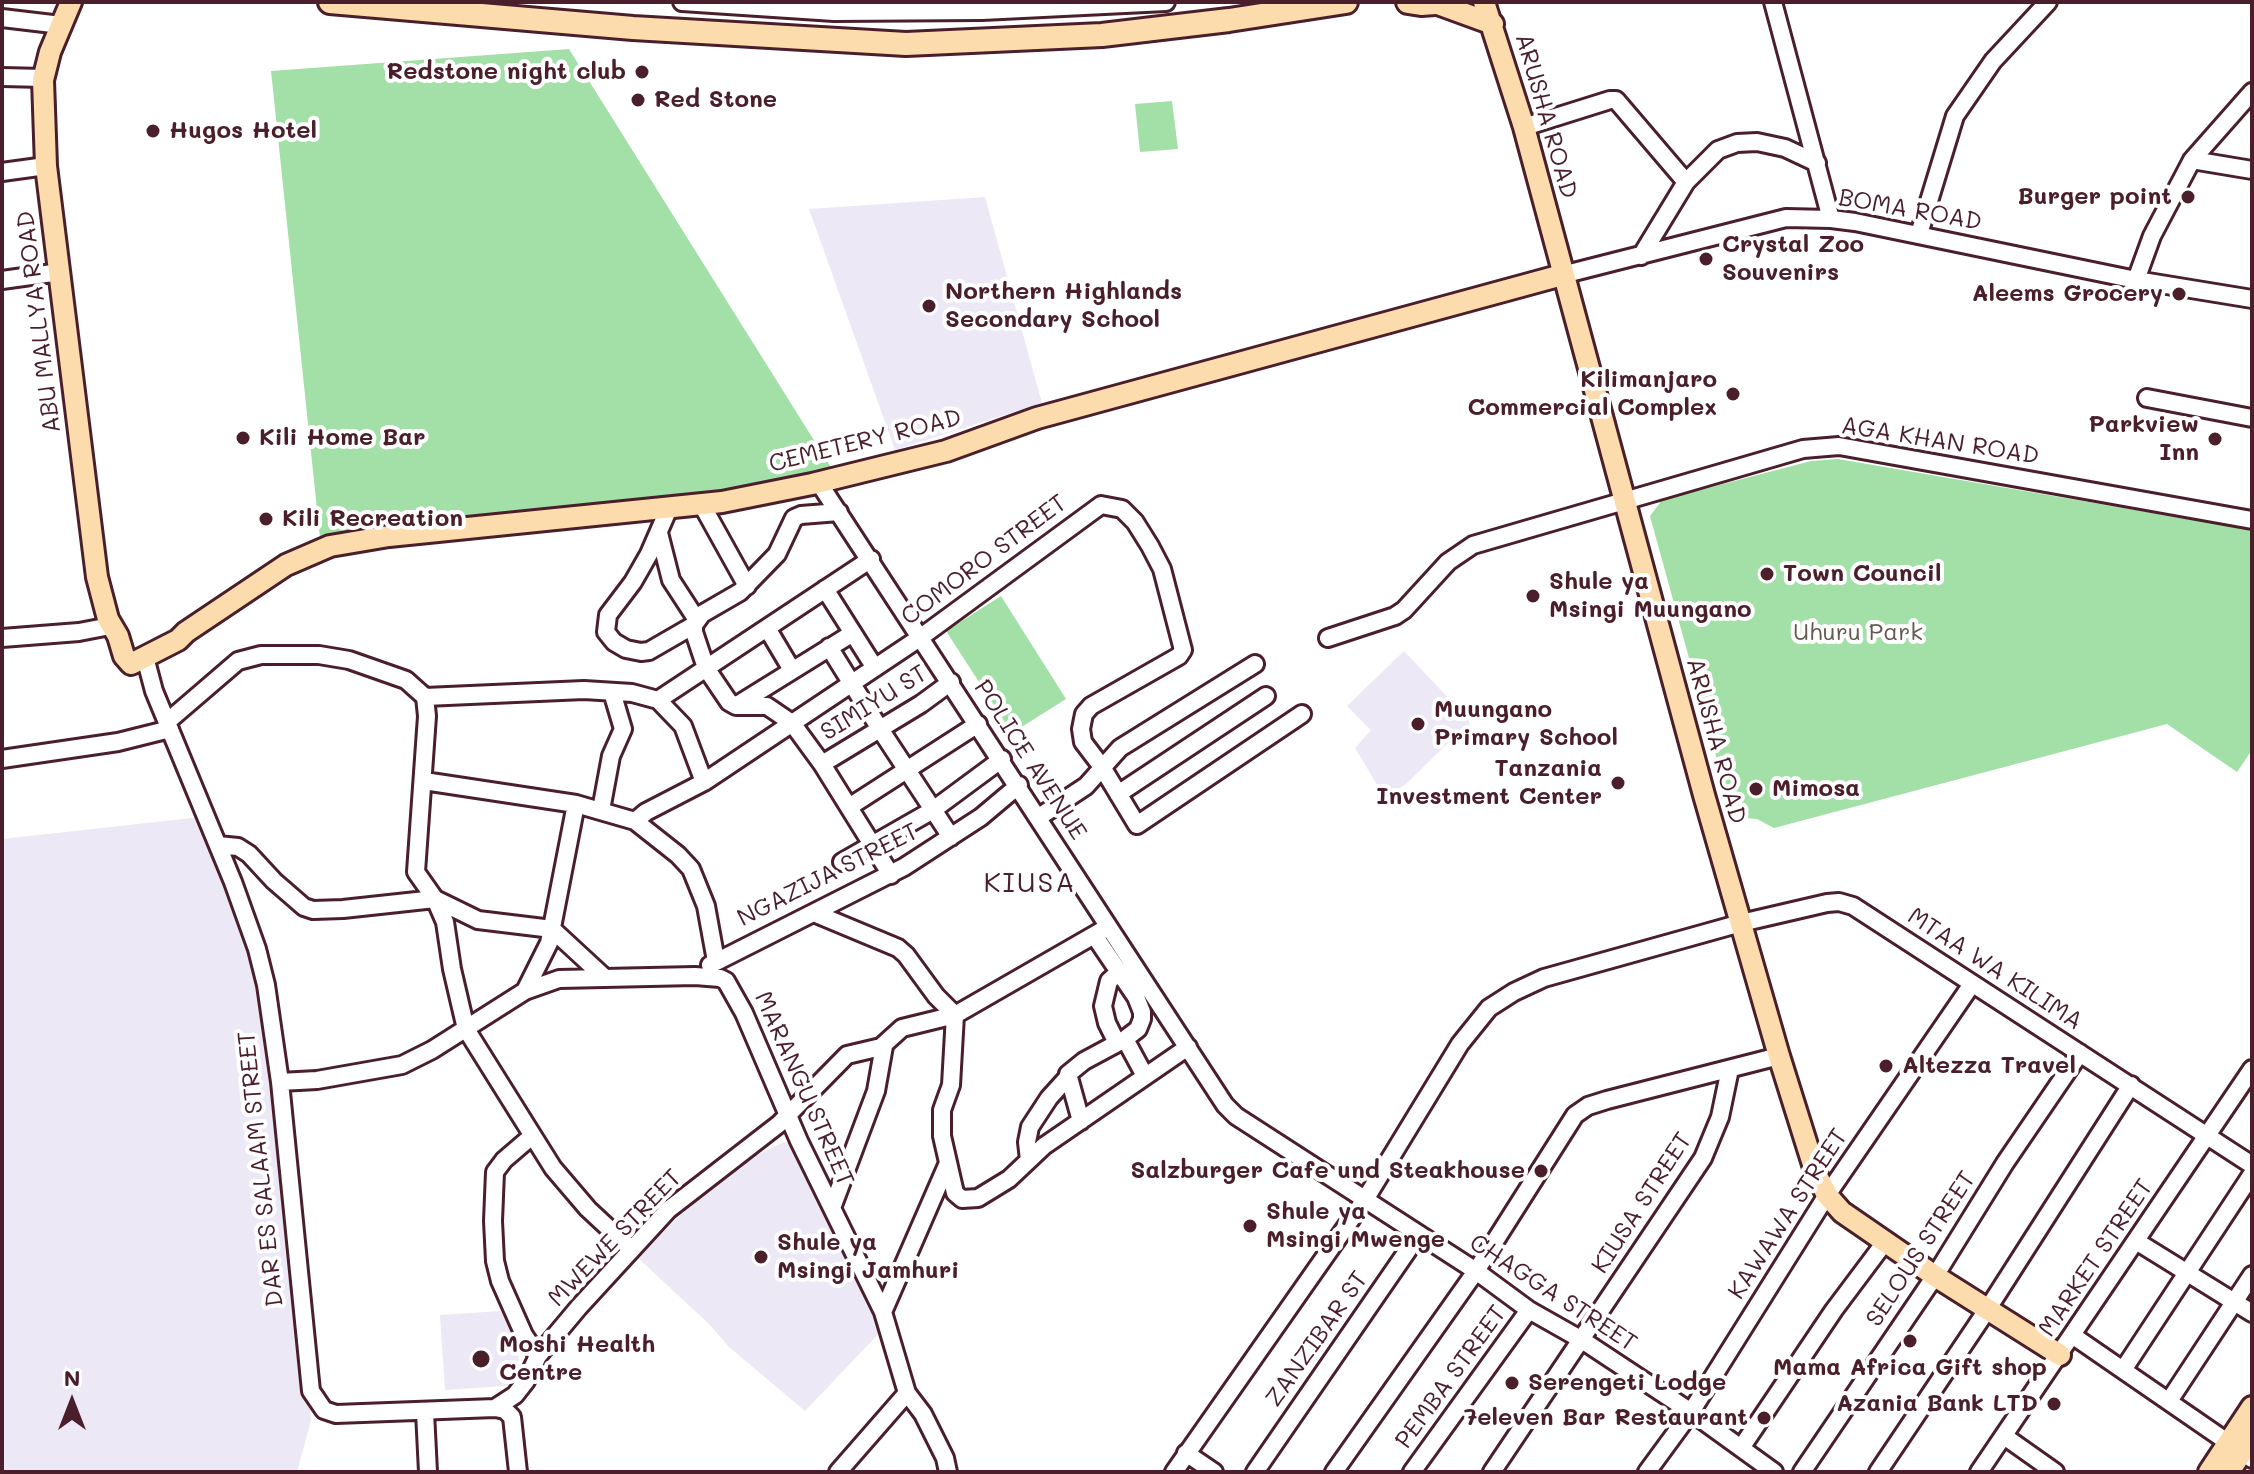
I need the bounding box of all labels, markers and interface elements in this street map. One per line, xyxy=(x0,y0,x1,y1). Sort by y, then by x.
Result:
street label: ARUSHA ROAD xyxy=(1509,30,1583,202)
place label: Redstone night club xyxy=(387,58,626,86)
marker: Redstone night club xyxy=(633,63,651,81)
place label: Red Stone xyxy=(654,86,777,114)
marker: Red Stone xyxy=(629,91,647,109)
place label: Hugos Hotel xyxy=(169,117,317,145)
marker: Hugos Hotel xyxy=(144,122,162,140)
street label: BOMA ROAD xyxy=(1836,183,1984,237)
place label: Burger point xyxy=(2018,183,2172,211)
marker: Burger point xyxy=(2179,188,2197,206)
street label: ABU MALLYA ROAD xyxy=(11,209,67,435)
place label: Crystal Zoo Souvenirs xyxy=(1722,231,1864,287)
marker: Crystal Zoo Souvenirs xyxy=(1697,250,1715,268)
place label: Northern Highlands Secondary School xyxy=(945,278,1182,334)
place label: Aleems Grocery xyxy=(1972,280,2163,308)
marker: Aleems Grocery xyxy=(2170,285,2188,303)
marker: Northern Highlands Secondary School xyxy=(920,297,938,315)
place label: Kilimanjaro Commercial Complex xyxy=(1467,366,1717,422)
marker: Kilimanjaro Commercial Complex xyxy=(1724,385,1742,403)
street label: CEMETERY ROAD xyxy=(766,403,964,479)
street label: AGA KHAN ROAD xyxy=(1839,411,2041,471)
place label: Parkview Inn xyxy=(2089,411,2199,467)
place label: Kili Home Bar xyxy=(259,424,425,452)
marker: Kili Home Bar xyxy=(234,429,252,447)
marker: Parkview Inn xyxy=(2206,430,2224,448)
street label: COMORO STREET xyxy=(896,488,1072,632)
place label: Kili Recreation xyxy=(282,505,463,533)
marker: Kili Recreation xyxy=(257,510,275,528)
place label: Town Council xyxy=(1783,560,1941,588)
marker: Town Council xyxy=(1758,565,1776,583)
place label: Shule ya Msingi Muungano xyxy=(1549,568,1752,624)
marker: Shule ya Msingi Muungano xyxy=(1524,587,1542,605)
park label: Uhuru Park xyxy=(1793,619,1923,647)
street label: ARUSHA ROAD xyxy=(1680,655,1752,827)
street label: SIMIYU ST xyxy=(816,659,932,747)
street label: POLICE AVENUE xyxy=(968,675,1092,845)
place label: Muungano Primary School xyxy=(1434,696,1618,752)
marker: Muungano Primary School xyxy=(1409,715,1427,733)
place label: Tanzania Investment Center xyxy=(1376,755,1602,811)
marker: Tanzania Investment Center xyxy=(1609,774,1627,792)
place label: Mimosa xyxy=(1772,775,1860,803)
marker: Mimosa xyxy=(1747,780,1765,798)
street label: NGAZIJA STREET xyxy=(733,817,923,933)
district label: KIUSA xyxy=(983,866,1077,900)
street label: MTAA WA KILIMA xyxy=(1902,902,2088,1036)
street label: MARANGU STREET xyxy=(748,987,860,1191)
street label: DAR ES SALAAM STREET xyxy=(232,1030,290,1308)
place label: Altezza Travel xyxy=(1902,1052,2076,1080)
marker: Altezza Travel xyxy=(1877,1057,1895,1075)
street label: KAWAWA STREET xyxy=(1722,1123,1854,1305)
street label: KIUSA STREET xyxy=(1586,1127,1698,1279)
place label: Salzburger Cafe und Steakhouse xyxy=(1130,1157,1525,1185)
marker: Salzburger Cafe und Steakhouse xyxy=(1532,1162,1550,1180)
street label: MWEWE STREET xyxy=(542,1163,688,1313)
street label: SELOUS STREET xyxy=(1860,1166,1982,1332)
street label: MARKET STREET xyxy=(2033,1174,2159,1342)
place label: Shule ya Msingi Mwenge xyxy=(1266,1198,1445,1254)
marker: Shule ya Msingi Mwenge xyxy=(1241,1217,1259,1235)
street label: CHAGGA STREET xyxy=(1464,1228,1642,1358)
place label: Shule ya Msingi Jamhuri xyxy=(777,1229,959,1285)
marker: Shule ya Msingi Jamhuri xyxy=(752,1248,770,1266)
street label: ZANZIBAR ST xyxy=(1260,1266,1374,1412)
street label: PEMBA STREET xyxy=(1389,1300,1513,1454)
place label: Moshi Health Centre xyxy=(499,1331,655,1387)
marker: Mama Africa Gift shop xyxy=(1901,1332,1919,1350)
marker: Moshi Health Centre xyxy=(470,1348,492,1370)
place label: Mama Africa Gift shop xyxy=(1773,1354,2047,1382)
north arrow xyxy=(32,1362,112,1442)
text: N xyxy=(64,1363,80,1392)
place label: Serengeti Lodge xyxy=(1528,1369,1726,1397)
marker: Serengeti Lodge xyxy=(1503,1374,1521,1392)
place label: Azania Bank LTD xyxy=(1836,1390,2038,1418)
marker: Azania Bank LTD xyxy=(2045,1395,2063,1413)
place label: 7eleven Bar Restaurant xyxy=(1464,1404,1748,1432)
marker: 7eleven Bar Restaurant xyxy=(1755,1409,1773,1427)

